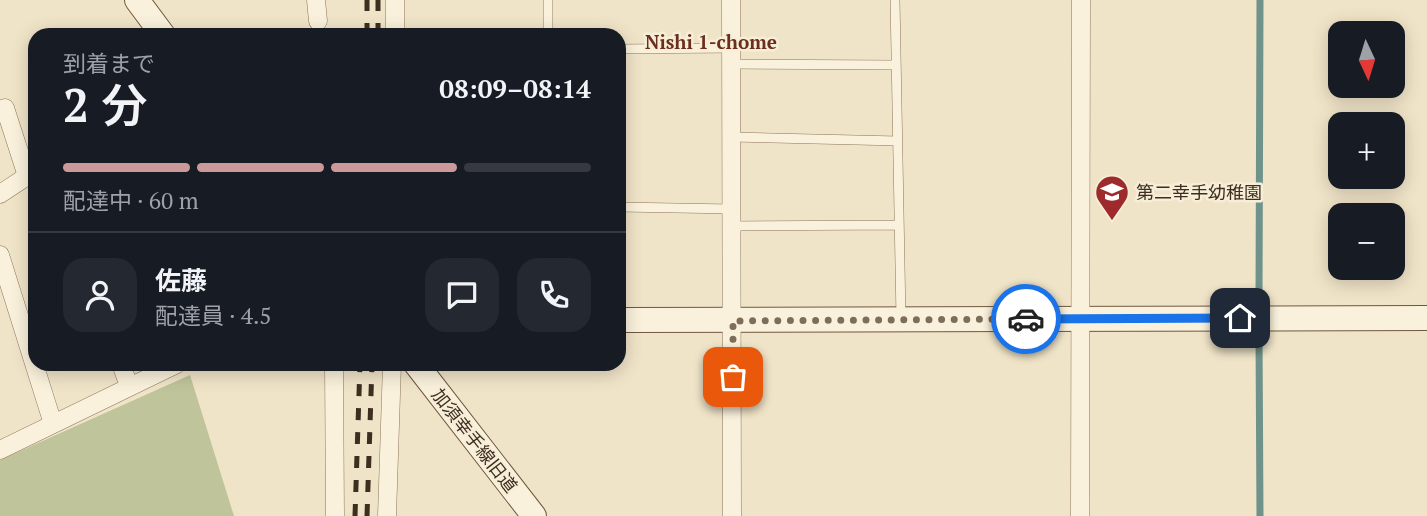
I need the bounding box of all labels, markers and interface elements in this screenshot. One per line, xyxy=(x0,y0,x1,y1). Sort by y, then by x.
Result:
north arrow xyxy=(1328,21,1405,98)
map controls xyxy=(1328,21,1405,280)
district label: Nishi 1-chome xyxy=(645,29,777,54)
text: 到着まで xyxy=(63,48,155,79)
text: 08:09–08:14 xyxy=(439,71,591,105)
text: 2 分 xyxy=(63,74,147,135)
button: + xyxy=(1328,112,1405,189)
school or university icon: 第二幸手幼稚園 xyxy=(1093,173,1131,222)
place label: 第二幸手幼稚園 xyxy=(1136,180,1262,204)
text: 配達中 · 60 m xyxy=(63,185,199,216)
button: − xyxy=(1328,203,1405,280)
button: person xyxy=(63,258,137,332)
button: chat xyxy=(425,258,499,332)
button: phone xyxy=(517,258,591,332)
text: 佐藤 xyxy=(155,263,207,297)
courier xyxy=(991,284,1061,354)
pin xyxy=(1210,288,1270,348)
icon: home xyxy=(1221,299,1259,337)
text: 配達員 · 4.5 xyxy=(155,300,272,331)
icon: car xyxy=(1007,300,1045,338)
pin xyxy=(703,347,763,407)
icon: bag xyxy=(714,358,752,396)
street label: 加須幸手線旧道 xyxy=(427,383,523,497)

